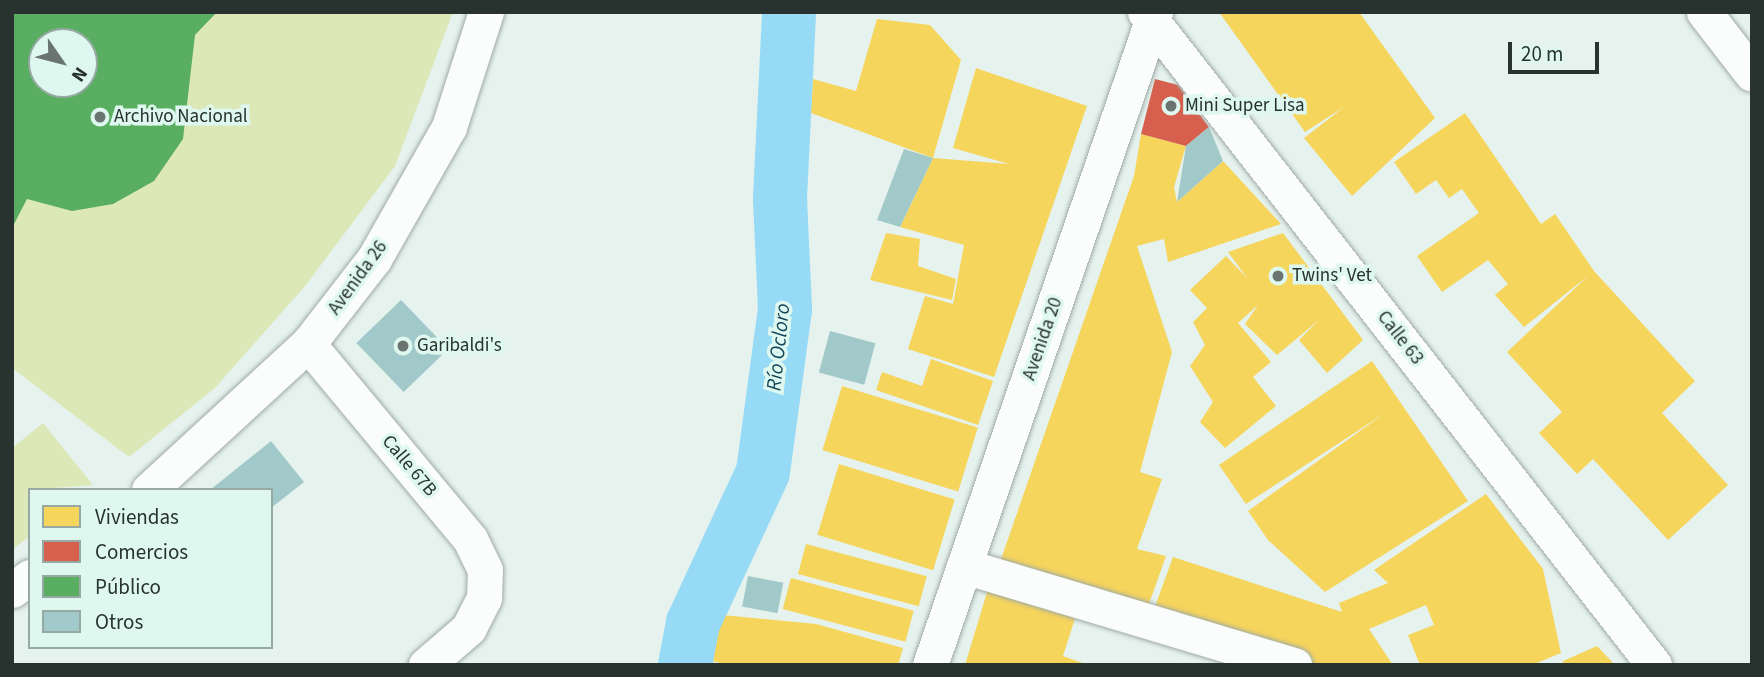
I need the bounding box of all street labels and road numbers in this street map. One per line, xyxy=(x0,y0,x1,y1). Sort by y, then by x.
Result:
street label: Avenida 26 xyxy=(323,236,393,320)
street label: Avenida 20 xyxy=(1018,294,1068,384)
street label: Calle 63 xyxy=(1372,306,1428,370)
street label: Calle 67B xyxy=(377,431,441,501)

